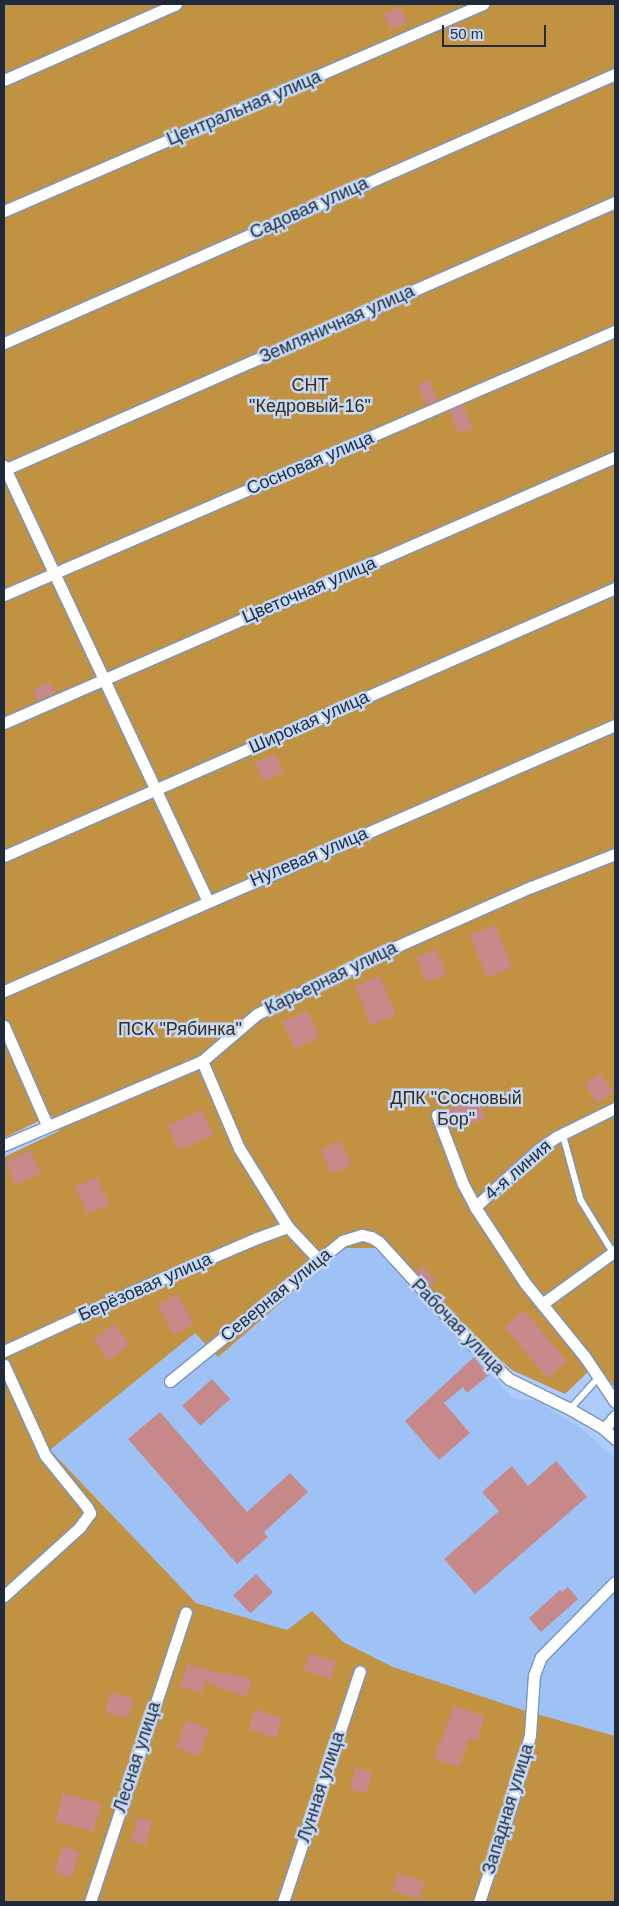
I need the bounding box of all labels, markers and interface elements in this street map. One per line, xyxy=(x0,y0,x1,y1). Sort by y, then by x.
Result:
scale bar xyxy=(444,15,548,47)
text: 50 m xyxy=(450,25,483,42)
street label: Центральная улица xyxy=(164,66,324,150)
street label: Садовая улица xyxy=(246,172,372,244)
street label: Земляничная улица xyxy=(256,280,418,368)
park label: СНТ "Кедровый-16" xyxy=(249,375,371,418)
street label: Сосновая улица xyxy=(243,427,377,499)
street label: Цветочная улица xyxy=(239,552,379,628)
street label: Широкая улица xyxy=(246,686,372,758)
street label: Нулевая улица xyxy=(247,822,371,892)
street label: Карьерная улица xyxy=(262,937,400,1019)
park label: ПСК "Рябинка" xyxy=(118,1018,242,1040)
park label: ДПК "Сосновый Бор" xyxy=(390,1088,522,1130)
street label: 4-я линия xyxy=(480,1135,556,1205)
street label: Северная улица xyxy=(216,1244,336,1346)
street label: Берёзовая улица xyxy=(75,1248,215,1326)
street label: Рабочая улица xyxy=(407,1275,509,1379)
street label: Лесная улица xyxy=(109,1699,165,1815)
street label: Лунная улица xyxy=(293,1729,349,1845)
street label: Западная улица xyxy=(478,1741,538,1877)

